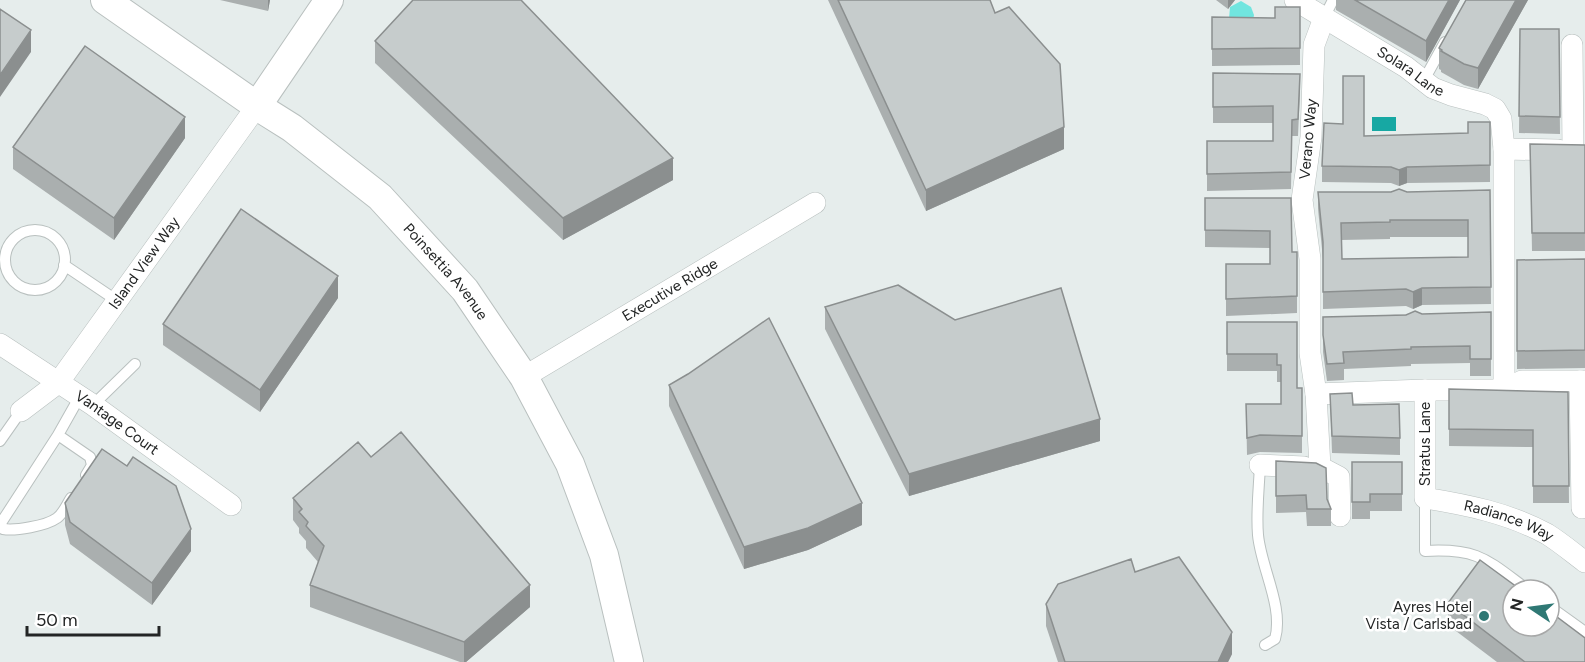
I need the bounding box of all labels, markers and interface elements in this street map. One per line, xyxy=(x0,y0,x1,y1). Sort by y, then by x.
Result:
street label: Solara Lane xyxy=(1374,43,1446,100)
street label: Verano Way xyxy=(1296,98,1320,180)
street label: Island View Way xyxy=(105,213,183,313)
street label: Poinsettia Avenue xyxy=(400,220,492,323)
street label: Executive Ridge xyxy=(619,254,721,325)
street label: Vantage Court xyxy=(72,387,163,459)
street label: Stratus Lane xyxy=(1416,402,1434,486)
street label: Radiance Way xyxy=(1462,496,1557,545)
north arrow xyxy=(1501,578,1561,638)
text: N xyxy=(1506,597,1528,613)
place label: Ayres Hotel Vista / Carlsbad xyxy=(1366,598,1472,633)
scale bar xyxy=(27,599,159,637)
text: 50 m xyxy=(36,609,78,631)
marker: Ayres Hotel Vista / Carlsbad xyxy=(1477,609,1491,623)

